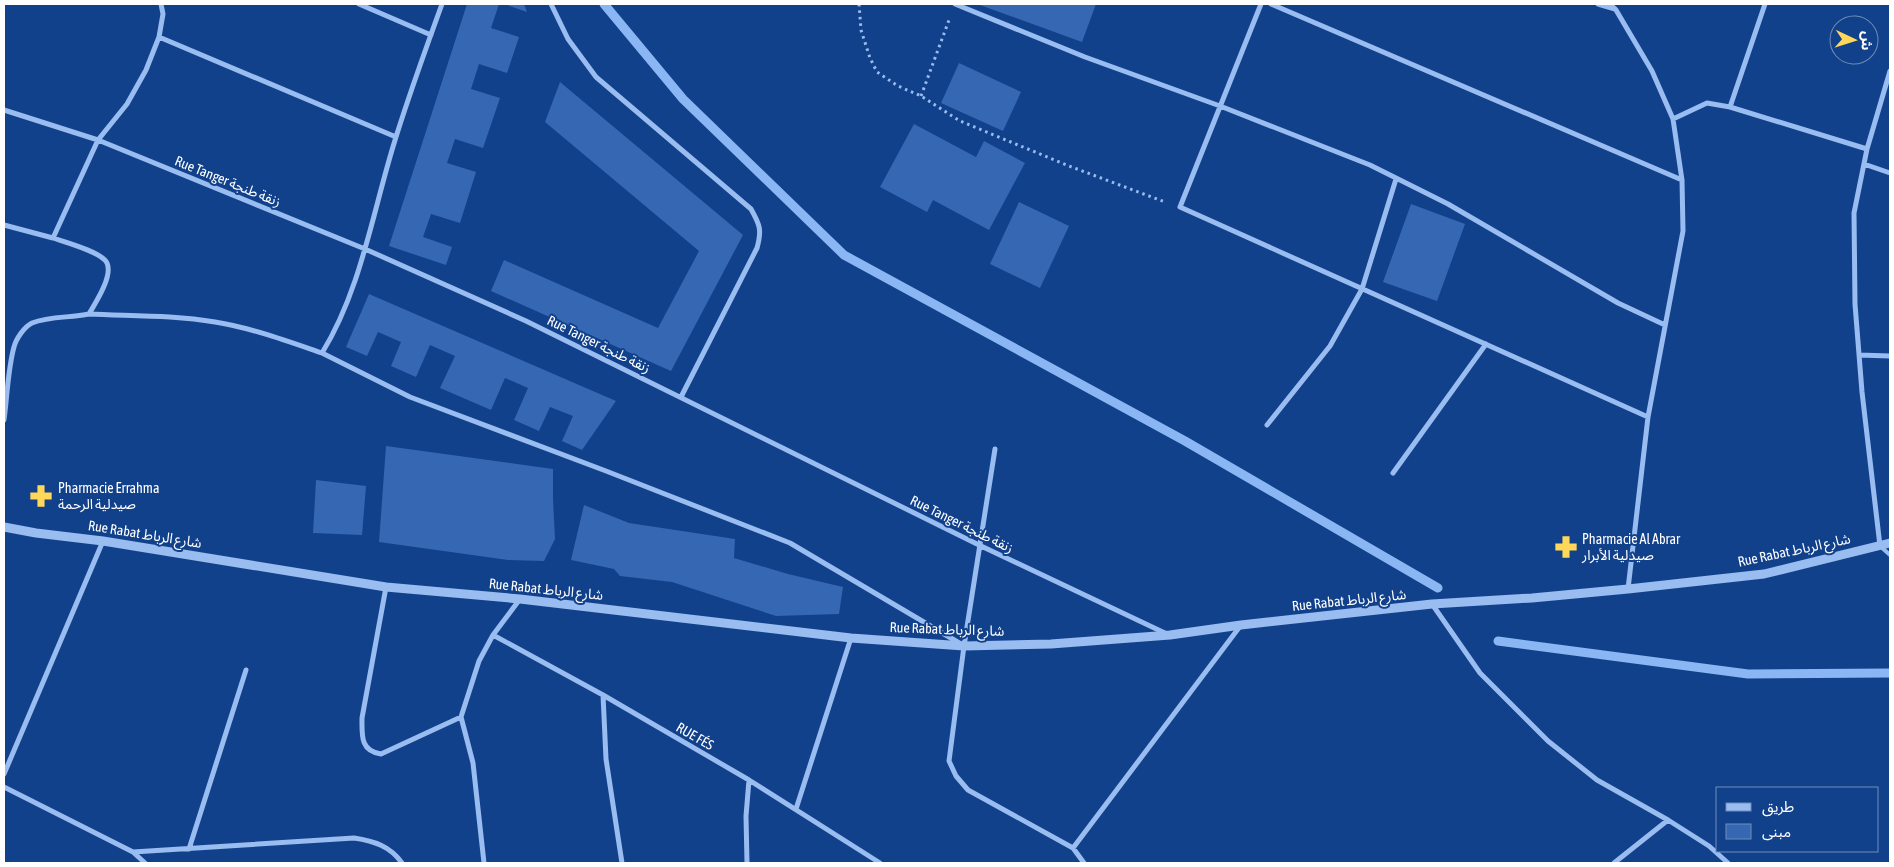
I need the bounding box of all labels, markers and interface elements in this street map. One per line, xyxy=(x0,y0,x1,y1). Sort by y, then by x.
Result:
north arrow xyxy=(1829,15,1879,65)
text: ش xyxy=(1858,31,1876,51)
street label: Rue Tanger زنقة طنجة xyxy=(172,152,283,210)
street label: Rue Tanger زنقة طنجة xyxy=(544,312,653,377)
place label: Pharmacie Errahma صيدلية الرحمة xyxy=(58,480,159,513)
pharmacy icon: Pharmacie Errahma صيدلية الرحمة xyxy=(28,483,54,509)
street label: Rue Tanger زنقة طنجة xyxy=(907,492,1016,557)
street label: Rue Rabat شارع الرباط xyxy=(87,517,203,554)
street label: Rue Rabat شارع الرباط xyxy=(1736,530,1852,573)
place label: Pharmacie Al Abrar صيدلية الأبرار xyxy=(1581,531,1681,564)
pharmacy icon: Pharmacie Al Abrar صيدلية الأبرار xyxy=(1553,534,1579,560)
street label: Rue Rabat شارع الرباط xyxy=(488,575,604,606)
street label: Rue Rabat شارع الرباط xyxy=(1291,586,1407,617)
street label: Rue Rabat شارع الرباط xyxy=(889,619,1005,642)
street label: RUE FÉS xyxy=(673,719,717,753)
legend xyxy=(1716,787,1879,852)
text: طريق xyxy=(1762,798,1794,817)
text: مبنى xyxy=(1762,823,1791,841)

